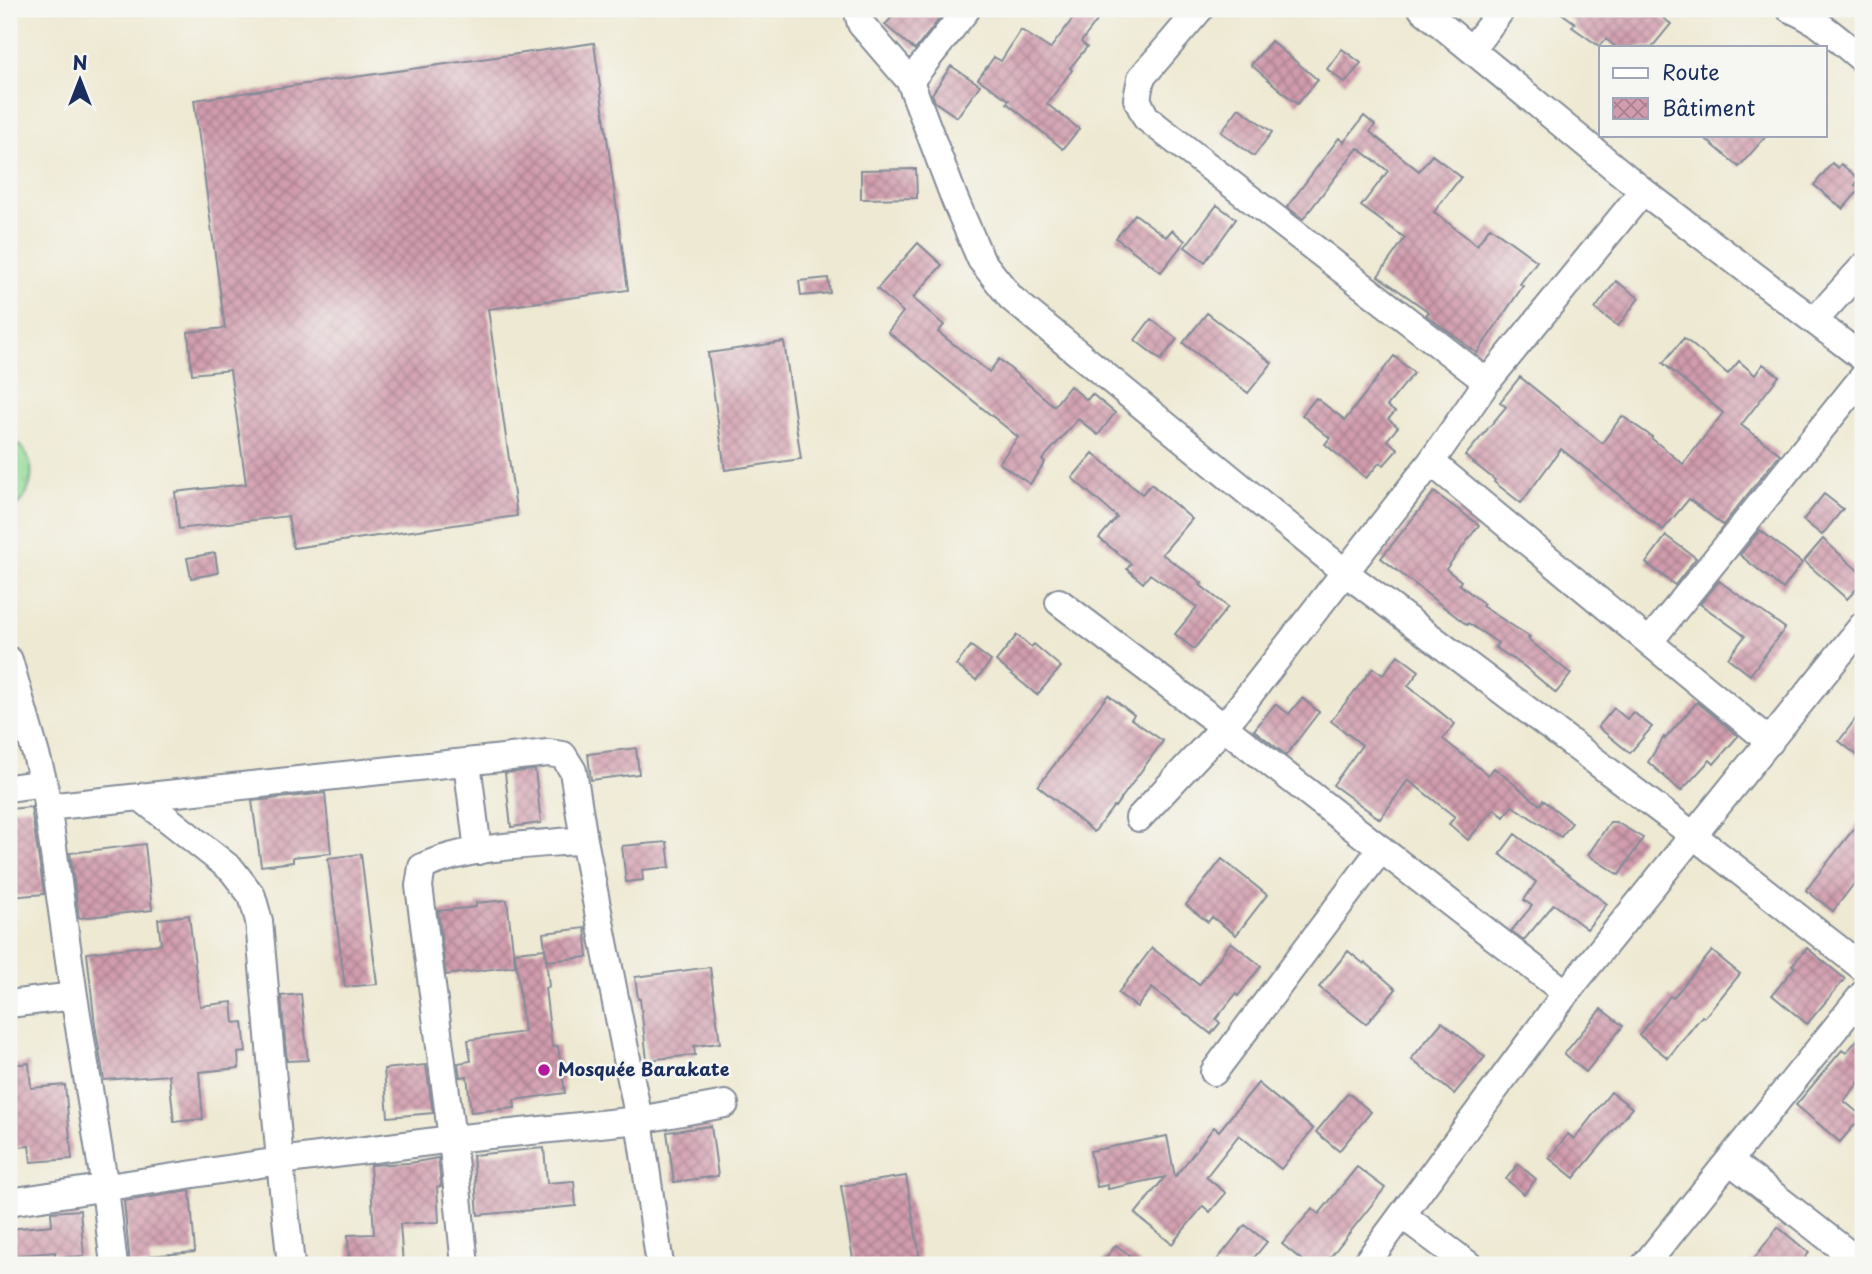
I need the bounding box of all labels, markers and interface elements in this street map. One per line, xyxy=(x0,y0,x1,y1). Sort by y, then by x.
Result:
north arrow xyxy=(46,46,116,116)
legend xyxy=(1599,46,1826,136)
text: N xyxy=(72,48,88,76)
text: Route xyxy=(1662,55,1720,87)
text: Bâtiment xyxy=(1662,91,1755,123)
place label: Mosquée Barakate xyxy=(558,1055,730,1082)
marker: Mosquée Barakate xyxy=(536,1062,552,1078)

